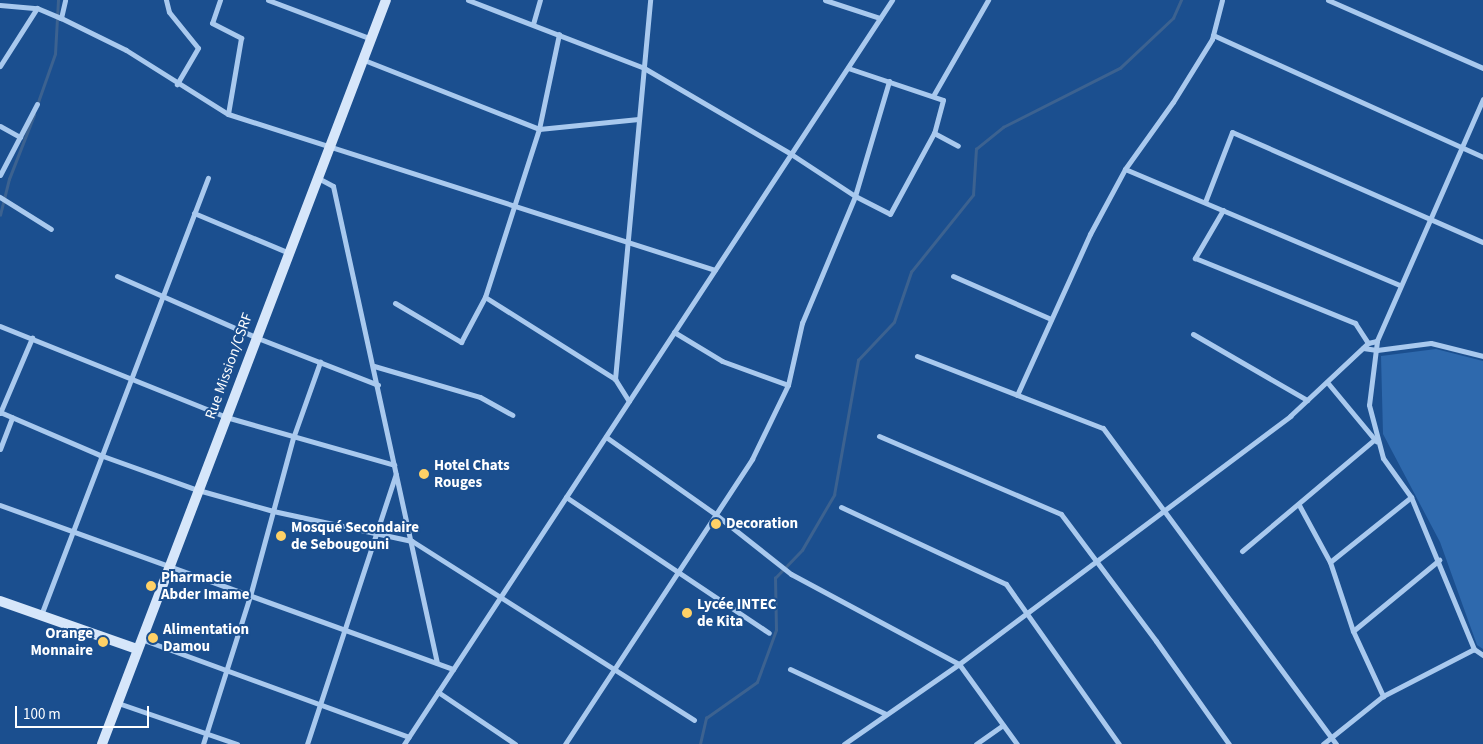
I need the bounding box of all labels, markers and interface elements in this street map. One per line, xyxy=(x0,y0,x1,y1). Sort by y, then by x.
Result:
street label: Rue Mission/CSRF xyxy=(201,310,257,422)
place label: Hotel Chats Rouges xyxy=(434,456,510,491)
marker: Hotel Chats Rouges xyxy=(418,468,430,480)
place label: Decoration xyxy=(726,515,798,533)
place label: Mosqué Secondaire de Sebougouni xyxy=(291,518,419,553)
marker: Decoration xyxy=(710,518,722,530)
marker: Mosqué Secondaire de Sebougouni xyxy=(275,530,287,542)
place label: Pharmacie Abder Imame xyxy=(161,568,249,603)
marker: Pharmacie Abder Imame xyxy=(145,580,157,592)
place label: Lycée INTEC de Kita xyxy=(697,595,777,630)
marker: Lycée INTEC de Kita xyxy=(681,607,693,619)
place label: Alimentation Damou xyxy=(163,620,249,655)
place label: Orange Monnaire xyxy=(30,624,93,659)
marker: Alimentation Damou xyxy=(147,632,159,644)
marker: Orange Monnaire xyxy=(97,636,109,648)
scale bar xyxy=(18,696,151,728)
text: 100 m xyxy=(23,704,61,725)

